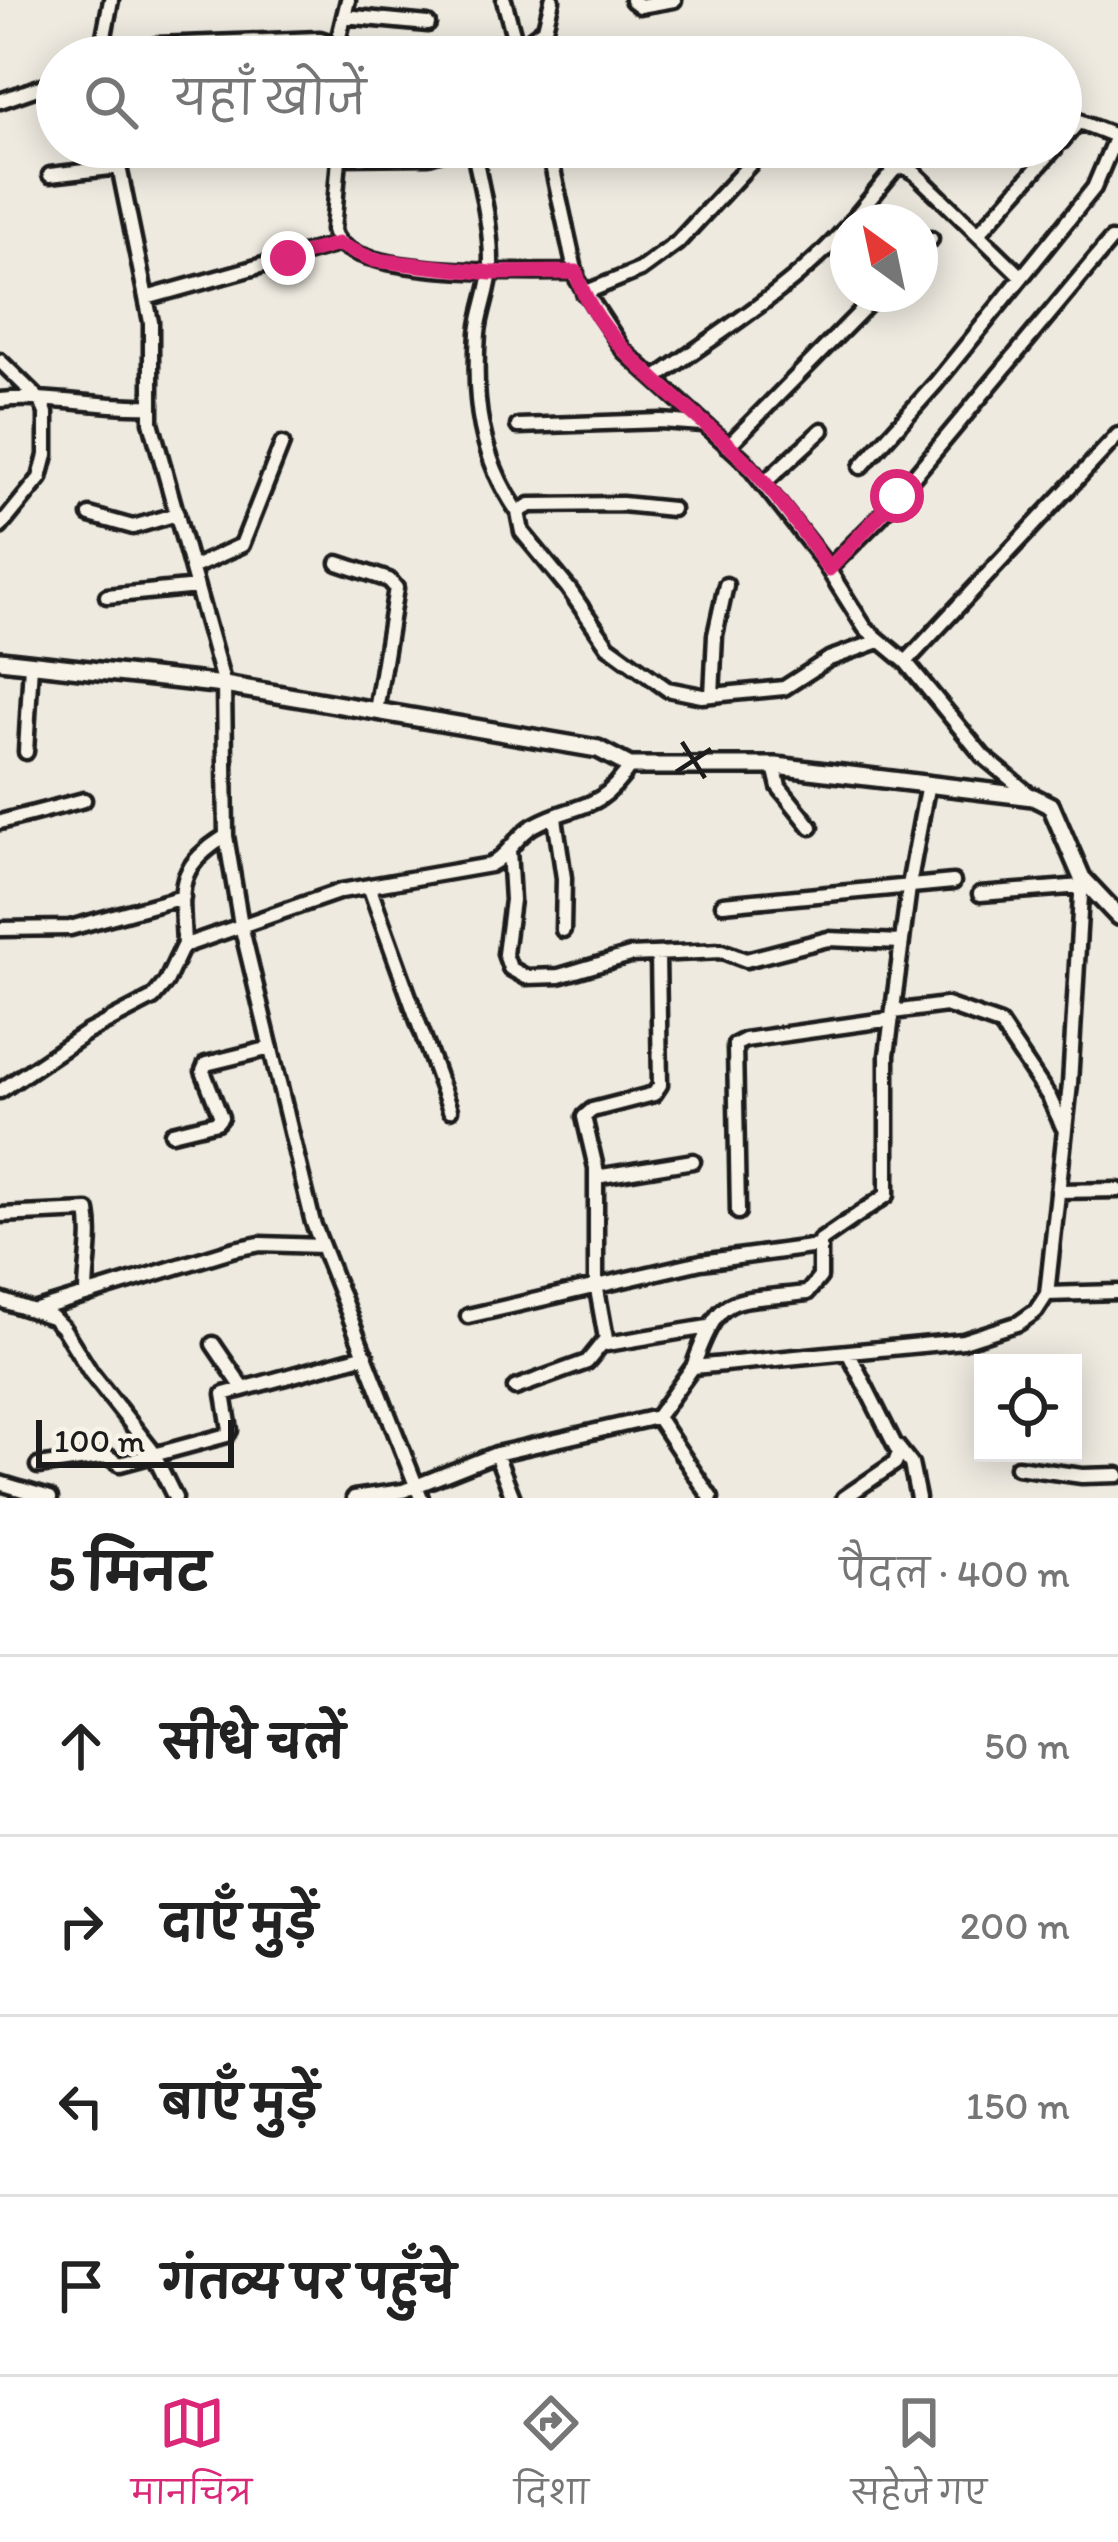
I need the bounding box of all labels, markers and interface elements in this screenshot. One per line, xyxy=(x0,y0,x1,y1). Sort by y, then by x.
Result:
search box xyxy=(36,36,1082,168)
icon: search xyxy=(78,69,144,135)
text: यहाँ खोजें xyxy=(174,71,366,125)
north arrow xyxy=(830,204,938,312)
route end xyxy=(261,231,315,285)
route start xyxy=(870,469,924,523)
map controls xyxy=(974,1354,1082,1462)
button: locate xyxy=(974,1354,1082,1462)
scale bar xyxy=(36,1414,234,1467)
text: 100 m xyxy=(54,1421,145,1460)
text: 5 मिनट xyxy=(48,1542,210,1603)
text: पैदल · 400 m xyxy=(840,1550,1070,1597)
icon: ahead xyxy=(48,1713,114,1779)
text: सीधे चलें xyxy=(162,1715,345,1769)
text: 50 m xyxy=(984,1722,1070,1769)
icon: right xyxy=(48,1893,114,1959)
text: दाएँ मुड़ें xyxy=(162,1895,317,1949)
text: 200 m xyxy=(960,1902,1070,1949)
icon: left xyxy=(48,2073,114,2139)
text: बाएँ मुड़ें xyxy=(162,2075,319,2129)
text: 150 m xyxy=(966,2082,1070,2129)
icon: arrive xyxy=(48,2253,114,2319)
text: गंतव्य पर पहुँचे xyxy=(162,2255,456,2309)
tab: मानचित्र xyxy=(131,2390,252,2529)
tab: दिशा xyxy=(514,2390,589,2529)
tab: सहेजे गए xyxy=(851,2390,987,2529)

